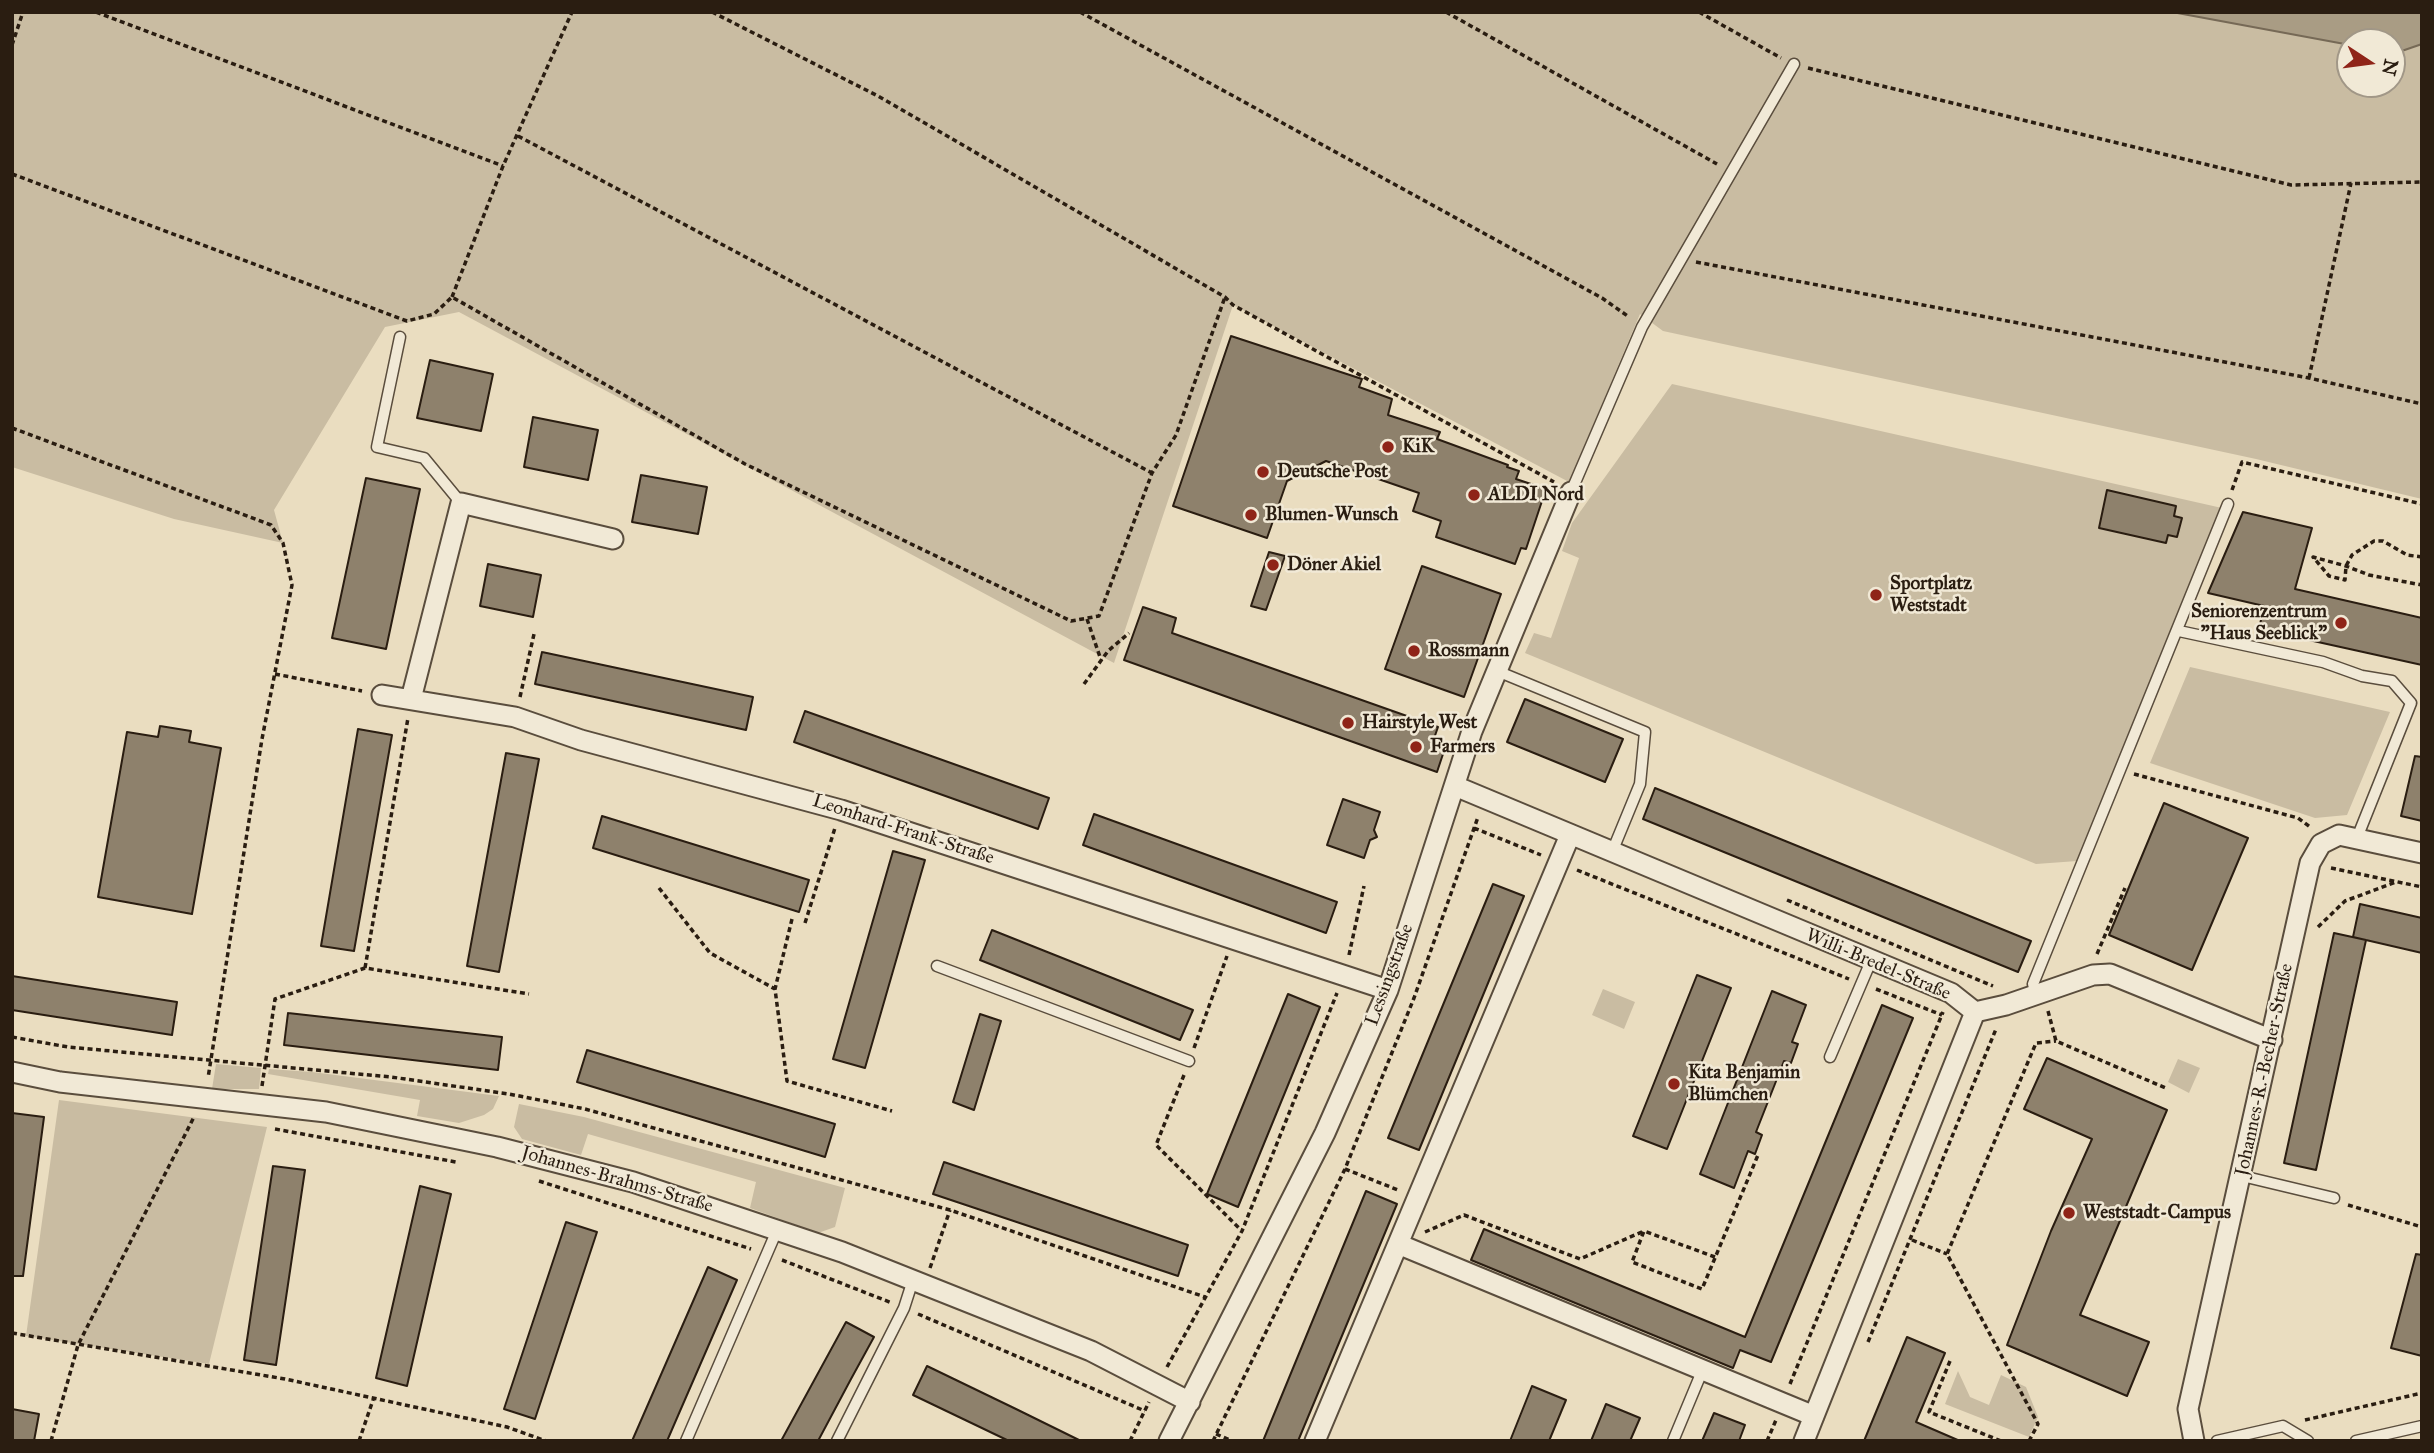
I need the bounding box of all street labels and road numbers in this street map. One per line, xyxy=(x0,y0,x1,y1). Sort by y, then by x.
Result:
street label: Leonhard-Frank-Straße xyxy=(809,790,997,870)
street label: Lessingstraße xyxy=(1361,921,1419,1029)
street label: Willi-Bredel-Straße xyxy=(1802,924,1954,1006)
street label: Johannes-R.-Becher-Straße xyxy=(2231,962,2299,1178)
street label: Johannes-Brahms-Straße xyxy=(519,1142,715,1218)

